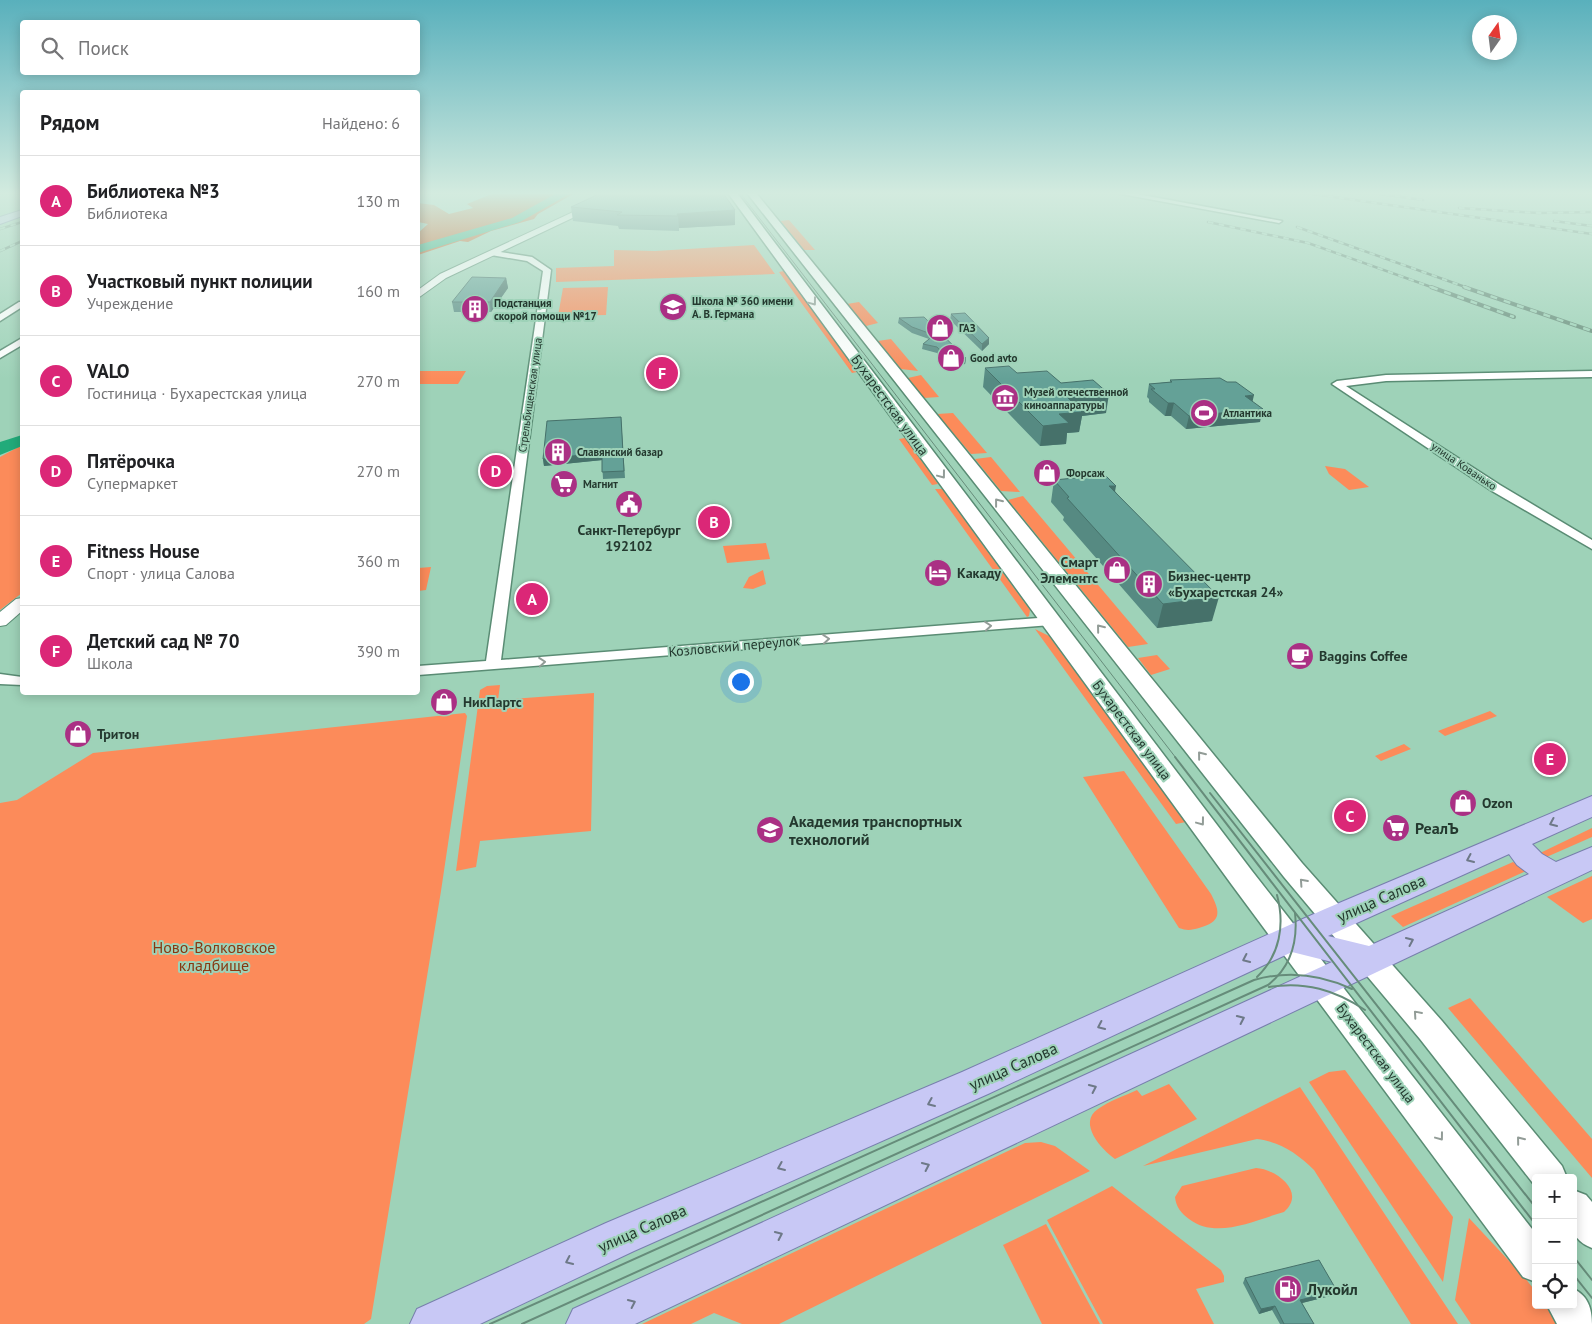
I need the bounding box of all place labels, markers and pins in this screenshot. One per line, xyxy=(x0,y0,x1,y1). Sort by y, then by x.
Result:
school or university icon: Школа № 360 имени А. В. Германа xyxy=(658,292,688,322)
building icon: Подстанция скорой помощи №17 xyxy=(460,294,490,324)
place label: Школа № 360 имени А. В. Германа xyxy=(692,294,793,321)
place label: Подстанция скорой помощи №17 xyxy=(494,296,597,323)
shop icon: ГАЗ xyxy=(925,313,955,343)
place label: ГАЗ xyxy=(959,321,976,335)
shop icon: Good avto xyxy=(936,343,966,373)
place label: Good avto xyxy=(970,351,1018,365)
pin: F xyxy=(646,354,678,392)
museum icon: Музей отечественной киноаппаратуры xyxy=(990,383,1020,413)
place label: Музей отечественной киноаппаратуры xyxy=(1024,385,1128,412)
sports icon: Атлантика xyxy=(1189,398,1219,428)
place label: Атлантика xyxy=(1223,406,1272,420)
building icon: Славянский базар xyxy=(543,437,573,467)
place label: Славянский базар xyxy=(577,445,663,459)
pin: D xyxy=(480,452,512,490)
shop icon: Форсаж xyxy=(1032,458,1062,488)
place label: Форсаж xyxy=(1066,466,1105,480)
supermarket icon: Магнит xyxy=(549,469,579,499)
place label: Магнит xyxy=(583,477,618,491)
public building icon: Санкт-Петербург 192102 xyxy=(614,489,644,519)
pin: B xyxy=(698,503,730,541)
place label: Санкт-Петербург 192102 xyxy=(578,521,681,555)
place label: Смарт Элементс xyxy=(1040,553,1098,587)
shop icon: Смарт Элементс xyxy=(1102,555,1132,585)
hotel icon: Какаду xyxy=(923,558,953,588)
place label: Какаду xyxy=(957,564,1001,582)
place label: Бизнес-центр «Бухарестская 24» xyxy=(1168,567,1283,601)
building icon: Бизнес-центр «Бухарестская 24» xyxy=(1134,569,1164,599)
pin: A xyxy=(516,580,548,618)
cafe icon: Baggins Coffee xyxy=(1285,641,1315,671)
place label: Baggins Coffee xyxy=(1319,647,1408,665)
shop icon: НикПартс xyxy=(429,687,459,717)
place label: НикПартс xyxy=(463,693,522,711)
shop icon: Тритон xyxy=(63,719,93,749)
place label: Тритон xyxy=(97,725,139,743)
pin: E xyxy=(1534,740,1566,778)
shop icon: Ozon xyxy=(1448,788,1478,818)
place label: Ozon xyxy=(1482,794,1513,812)
pin: C xyxy=(1334,797,1366,835)
place label: Академия транспортных технологий xyxy=(789,811,963,849)
supermarket icon: РеалЪ xyxy=(1381,813,1411,843)
school or university icon: Академия транспортных технологий xyxy=(755,815,785,845)
place label: РеалЪ xyxy=(1415,818,1459,838)
fuel station icon: Лукойл xyxy=(1273,1274,1303,1304)
place label: Лукойл xyxy=(1306,1279,1358,1299)

